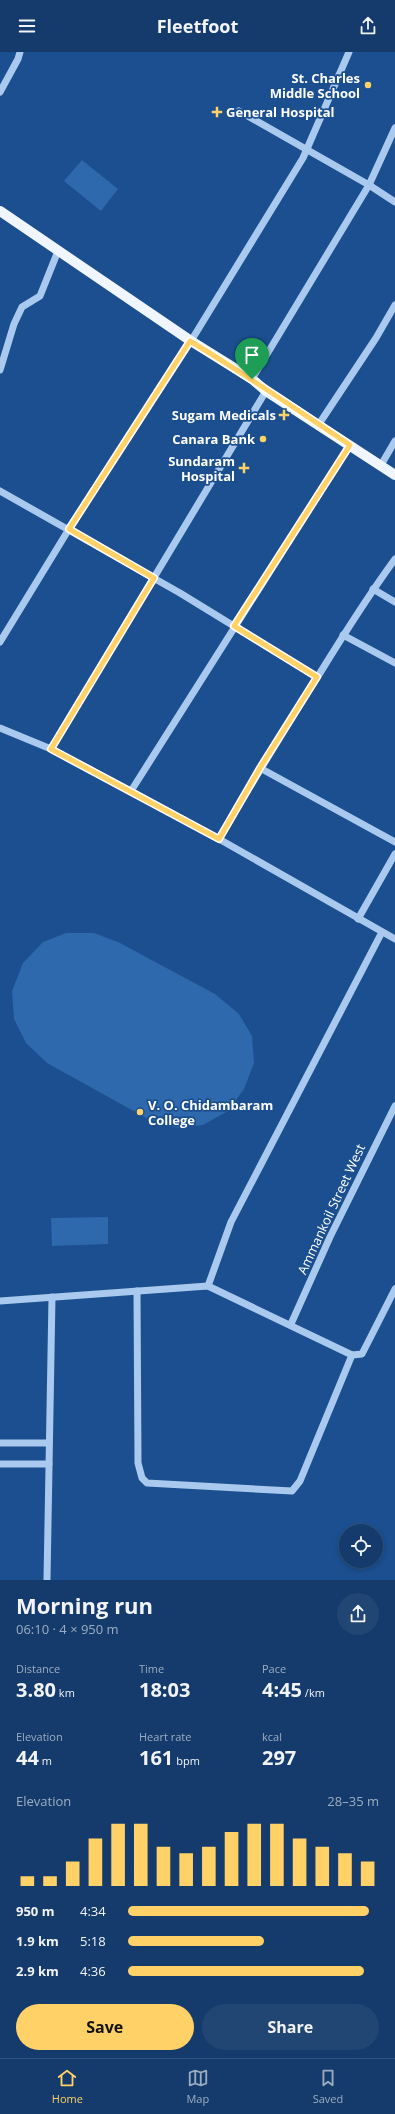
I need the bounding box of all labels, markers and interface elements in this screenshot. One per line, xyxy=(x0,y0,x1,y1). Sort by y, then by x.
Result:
text: Fleetfoot xyxy=(157,14,238,38)
icon: menu xyxy=(16,15,38,37)
icon: share xyxy=(357,15,379,37)
place label: St. Charles Middle School xyxy=(270,69,360,102)
marker: St. Charles Middle School xyxy=(363,80,373,90)
place label: General Hospital xyxy=(226,103,335,121)
marker: General Hospital xyxy=(211,106,223,118)
pin xyxy=(235,338,269,379)
icon: arrive xyxy=(241,344,263,366)
place label: Sugam Medicals xyxy=(172,406,276,424)
marker: Sugam Medicals xyxy=(279,410,289,420)
place label: Canara Bank xyxy=(172,430,256,448)
marker: Canara Bank xyxy=(258,434,268,444)
place label: Sundaram Hospital xyxy=(168,452,235,485)
marker: Sundaram Hospital xyxy=(238,462,250,474)
place label: V. O. Chidambaram College xyxy=(148,1096,273,1129)
marker: V. O. Chidambaram College xyxy=(135,1107,145,1117)
street label: Ammankoil Street West xyxy=(293,1141,369,1277)
map controls xyxy=(339,1524,383,1568)
button: locate xyxy=(339,1524,383,1568)
text: Morning run xyxy=(16,1590,153,1620)
button: share xyxy=(337,1593,379,1635)
text: 06:10 · 4 × 950 m xyxy=(16,1620,119,1638)
text: Distance xyxy=(16,1661,60,1676)
text: Time xyxy=(139,1661,164,1676)
text: Pace xyxy=(262,1661,286,1676)
text: 3.80 xyxy=(16,1676,56,1703)
text: 18:03 xyxy=(139,1676,190,1703)
text: 4:45 xyxy=(262,1676,302,1703)
text: km xyxy=(56,1685,75,1700)
text: /km xyxy=(302,1685,325,1700)
text: Elevation xyxy=(16,1729,63,1744)
text: Heart rate xyxy=(139,1729,191,1744)
text: kcal xyxy=(262,1729,282,1744)
text: 44 xyxy=(16,1744,39,1771)
text: 161 xyxy=(139,1744,173,1771)
text: 297 xyxy=(262,1744,296,1771)
text: m xyxy=(39,1753,52,1768)
text: bpm xyxy=(173,1753,200,1768)
text: Elevation xyxy=(16,1792,71,1810)
text: 28–35 m xyxy=(327,1792,379,1810)
text: 950 m xyxy=(16,1902,54,1920)
text: 4:34 xyxy=(80,1902,106,1920)
text: 1.9 km xyxy=(16,1932,59,1950)
text: 5:18 xyxy=(80,1932,106,1950)
text: 2.9 km xyxy=(16,1962,59,1980)
text: 4:36 xyxy=(80,1962,106,1980)
button: Save xyxy=(16,2004,194,2050)
button: Share xyxy=(202,2004,379,2050)
tab: Home xyxy=(52,2067,83,2106)
tab: Map xyxy=(186,2067,209,2106)
tab: Saved xyxy=(313,2067,343,2106)

